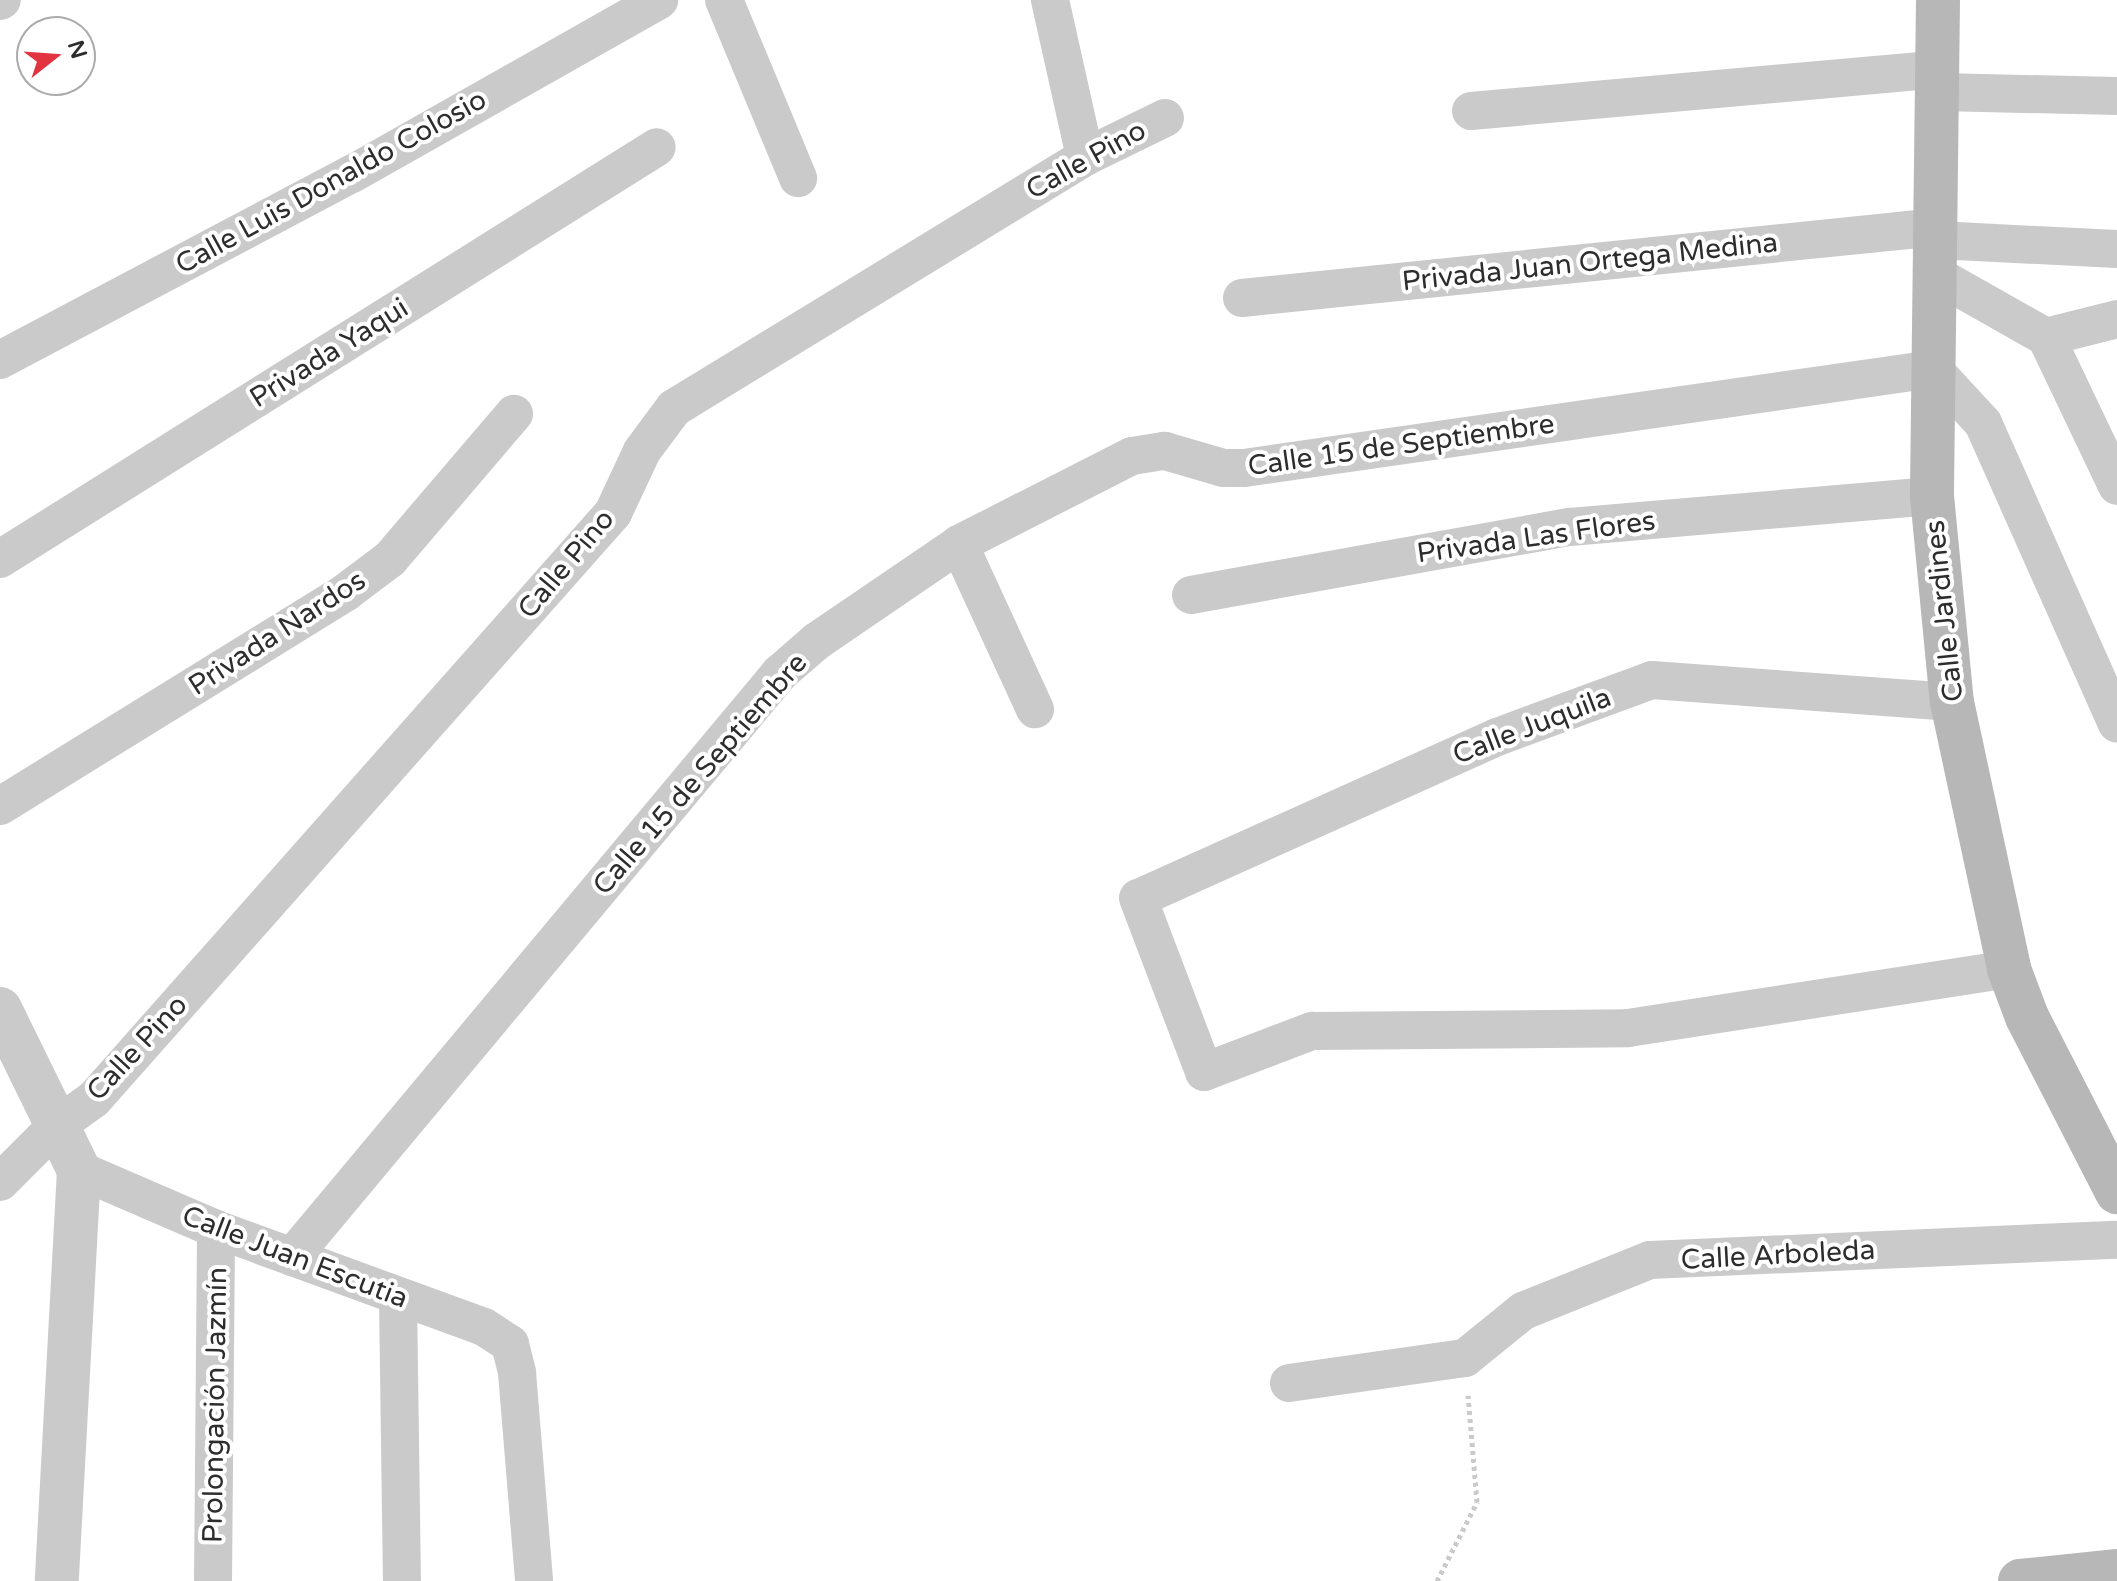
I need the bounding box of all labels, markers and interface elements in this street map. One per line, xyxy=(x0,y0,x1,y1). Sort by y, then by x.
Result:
north arrow xyxy=(16,16,96,96)
text: N xyxy=(62,37,92,62)
street label: Calle Luis Donaldo Colosio xyxy=(170,82,492,282)
street label: Calle Pino xyxy=(1020,113,1152,207)
street label: Privada Juan Ortega Medina xyxy=(1400,226,1780,298)
street label: Privada Yaqui xyxy=(244,291,414,415)
street label: Calle 15 de Septiembre xyxy=(1246,407,1556,483)
street label: Calle Pino xyxy=(511,503,621,625)
street label: Privada Las Flores xyxy=(1415,504,1657,570)
street label: Calle Jardines xyxy=(1918,519,1970,703)
street label: Privada Nardos xyxy=(182,563,372,703)
street label: Calle 15 de Septiembre xyxy=(586,646,814,902)
street label: Calle Juquila xyxy=(1448,680,1616,772)
street label: Calle Pino xyxy=(80,988,194,1108)
street label: Calle Juan Escutia xyxy=(177,1198,413,1316)
street label: Calle Arboleda xyxy=(1680,1233,1876,1277)
street label: Prolongación Jazmín xyxy=(196,1267,234,1543)

